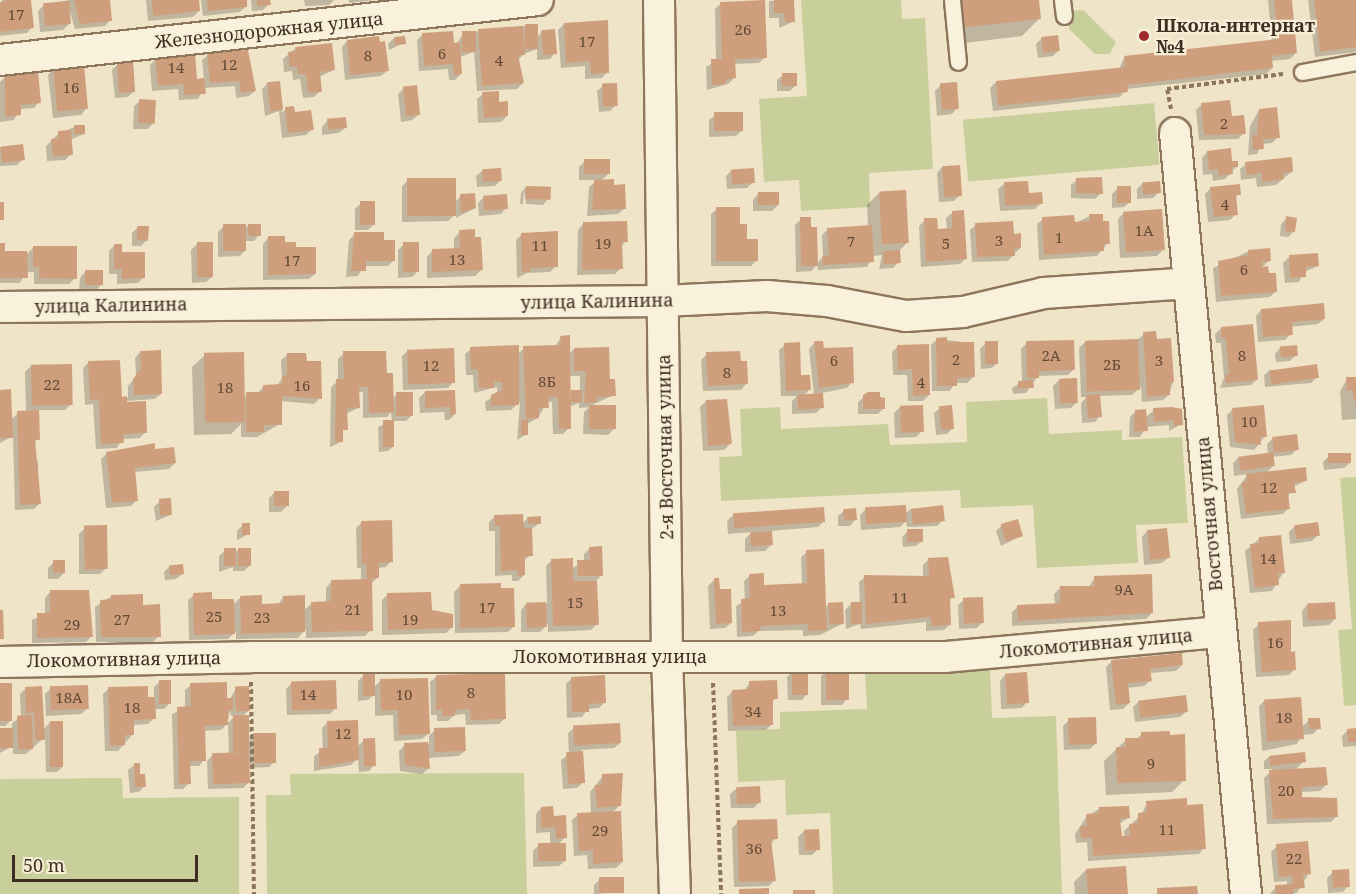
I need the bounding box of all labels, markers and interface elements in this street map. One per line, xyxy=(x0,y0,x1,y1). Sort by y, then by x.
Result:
house number: 17 xyxy=(8,6,24,24)
street label: Железнодорожная улица xyxy=(154,7,384,53)
place label: Школа-интернат №4 xyxy=(1156,15,1315,57)
house number: 26 xyxy=(735,21,751,39)
marker: Школа-интернат №4 xyxy=(1137,29,1151,43)
house number: 17 xyxy=(579,33,595,51)
house number: 6 xyxy=(438,45,446,63)
house number: 8 xyxy=(364,47,372,65)
house number: 4 xyxy=(495,52,503,70)
house number: 12 xyxy=(221,56,237,74)
house number: 14 xyxy=(168,59,184,77)
house number: 16 xyxy=(63,79,79,97)
house number: 2 xyxy=(1220,115,1228,133)
house number: 4 xyxy=(1221,196,1229,214)
house number: 1А xyxy=(1135,222,1153,240)
house number: 1 xyxy=(1055,229,1063,247)
house number: 3 xyxy=(995,232,1003,250)
house number: 7 xyxy=(847,233,855,251)
house number: 19 xyxy=(595,235,611,253)
house number: 5 xyxy=(942,235,950,253)
house number: 11 xyxy=(532,237,548,255)
house number: 13 xyxy=(449,251,465,269)
house number: 17 xyxy=(284,252,300,270)
house number: 6 xyxy=(1240,261,1248,279)
street label: улица Калинина xyxy=(520,289,674,313)
street label: улица Калинина xyxy=(34,293,188,317)
house number: 2А xyxy=(1042,347,1060,365)
house number: 8 xyxy=(1238,347,1246,365)
house number: 2 xyxy=(952,351,960,369)
house number: 6 xyxy=(830,352,838,370)
house number: 3 xyxy=(1155,352,1163,370)
street label: 2-я Восточная улица xyxy=(653,354,677,540)
house number: 2Б xyxy=(1103,356,1121,374)
house number: 12 xyxy=(423,357,439,375)
house number: 8 xyxy=(723,364,731,382)
house number: 8Б xyxy=(538,373,556,391)
house number: 4 xyxy=(917,374,925,392)
house number: 22 xyxy=(44,376,60,394)
house number: 16 xyxy=(294,377,310,395)
house number: 18 xyxy=(217,379,233,397)
house number: 10 xyxy=(1241,413,1257,431)
street label: Восточная улица xyxy=(1191,436,1227,592)
house number: 12 xyxy=(1261,479,1277,497)
house number: 14 xyxy=(1260,550,1276,568)
house number: 9А xyxy=(1115,581,1133,599)
house number: 11 xyxy=(892,589,908,607)
house number: 15 xyxy=(567,594,583,612)
house number: 17 xyxy=(479,599,495,617)
house number: 21 xyxy=(345,601,361,619)
house number: 13 xyxy=(770,602,786,620)
house number: 25 xyxy=(206,608,222,626)
house number: 23 xyxy=(254,609,270,627)
house number: 27 xyxy=(114,611,130,629)
house number: 19 xyxy=(402,611,418,629)
house number: 29 xyxy=(64,616,80,634)
street label: Локомотивная улица xyxy=(998,624,1194,662)
house number: 16 xyxy=(1267,634,1283,652)
street label: Локомотивная улица xyxy=(513,645,707,667)
street label: Локомотивная улица xyxy=(27,647,221,671)
house number: 8 xyxy=(467,684,475,702)
house number: 14 xyxy=(300,686,316,704)
house number: 10 xyxy=(396,686,412,704)
house number: 18А xyxy=(55,689,83,707)
house number: 18 xyxy=(124,699,140,717)
house number: 34 xyxy=(745,703,761,721)
house number: 18 xyxy=(1276,709,1292,727)
house number: 12 xyxy=(335,725,351,743)
house number: 9 xyxy=(1147,755,1155,773)
house number: 20 xyxy=(1278,782,1294,800)
house number: 11 xyxy=(1159,821,1175,839)
house number: 29 xyxy=(592,822,608,840)
house number: 36 xyxy=(746,840,762,858)
scale bar xyxy=(15,843,201,881)
house number: 22 xyxy=(1286,850,1302,868)
text: 50 m xyxy=(23,853,65,877)

